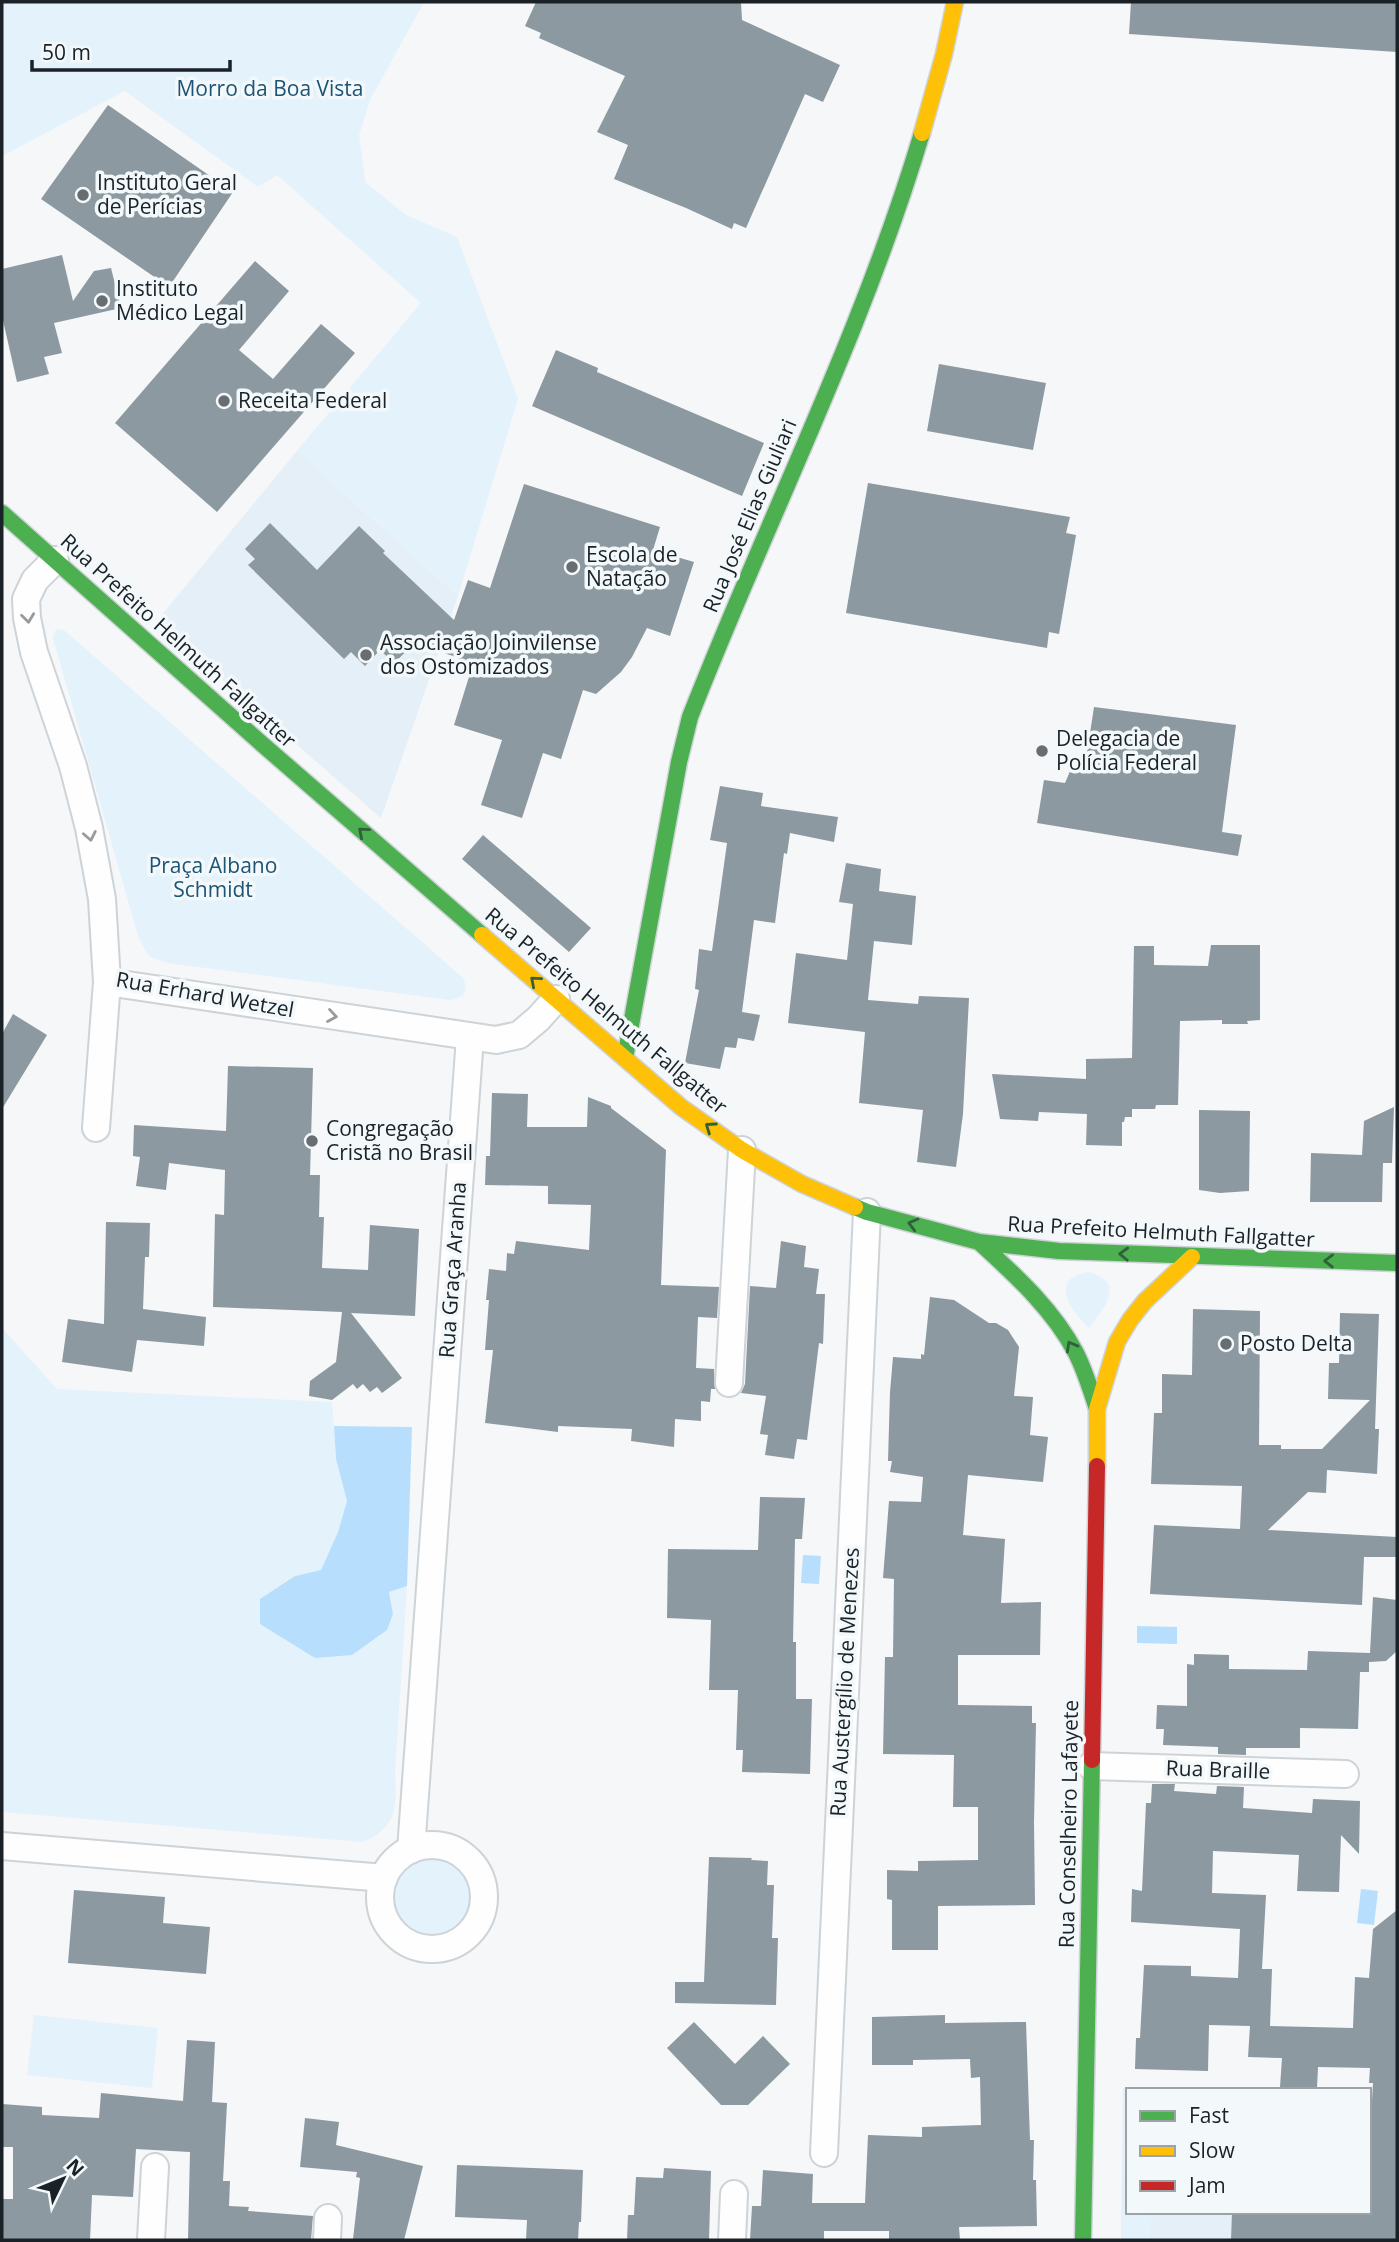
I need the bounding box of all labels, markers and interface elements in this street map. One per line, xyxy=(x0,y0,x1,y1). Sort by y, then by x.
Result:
scale bar xyxy=(32,28,229,72)
text: 50 m xyxy=(42,38,91,66)
park label: Morro da Boa Vista xyxy=(176,74,364,102)
place label: Instituto Geral de Perícias xyxy=(97,168,237,220)
marker: Instituto Geral de Perícias xyxy=(75,187,91,203)
place label: Instituto Médico Legal xyxy=(116,274,244,326)
marker: Instituto Médico Legal xyxy=(94,293,110,309)
place label: Receita Federal xyxy=(238,386,387,414)
marker: Receita Federal xyxy=(216,393,232,409)
street label: Rua José Elias Giuliari xyxy=(696,415,803,617)
street label: Rua Prefeito Helmuth Fallgatter xyxy=(55,527,303,754)
place label: Escola de Natação xyxy=(586,540,677,592)
marker: Escola de Natação xyxy=(564,559,580,575)
one-way arrow xyxy=(20,612,35,624)
place label: Associação Joinvilense dos Ostomizados xyxy=(380,628,597,680)
marker: Associação Joinvilense dos Ostomizados xyxy=(358,647,374,663)
place label: Delegacia de Polícia Federal xyxy=(1056,724,1197,776)
marker: Delegacia de Polícia Federal xyxy=(1034,743,1050,759)
one-way arrow xyxy=(359,828,372,840)
one-way arrow xyxy=(82,830,97,842)
park label: Praça Albano Schmidt xyxy=(149,851,277,903)
street label: Rua Prefeito Helmuth Fallgatter xyxy=(480,901,734,1120)
street label: Rua Erhard Wetzel xyxy=(114,965,296,1023)
one-way arrow xyxy=(531,977,544,989)
one-way arrow xyxy=(326,1008,338,1023)
place label: Congregação Cristã no Brasil xyxy=(326,1114,473,1166)
one-way arrow xyxy=(705,1123,718,1135)
marker: Congregação Cristã no Brasil xyxy=(304,1133,320,1149)
street label: Rua Graça Aranha xyxy=(432,1181,472,1359)
street label: Rua Prefeito Helmuth Fallgatter xyxy=(1007,1209,1316,1253)
one-way arrow xyxy=(908,1218,920,1232)
one-way arrow xyxy=(1119,1247,1130,1262)
one-way arrow xyxy=(1323,1254,1334,1269)
place label: Posto Delta xyxy=(1240,1329,1352,1357)
marker: Posto Delta xyxy=(1218,1336,1234,1352)
one-way arrow xyxy=(1066,1340,1079,1353)
street label: Rua Austergílio de Menezes xyxy=(823,1547,865,1817)
street label: Rua Conselheiro Lafayete xyxy=(1052,1700,1084,1948)
street label: Rua Braille xyxy=(1165,1753,1271,1785)
legend xyxy=(1126,2088,1371,2214)
text: Fast xyxy=(1189,2101,1229,2129)
text: Slow xyxy=(1189,2136,1235,2164)
north arrow xyxy=(28,2144,98,2214)
text: N xyxy=(61,2153,90,2182)
text: Jam xyxy=(1187,2171,1226,2199)

